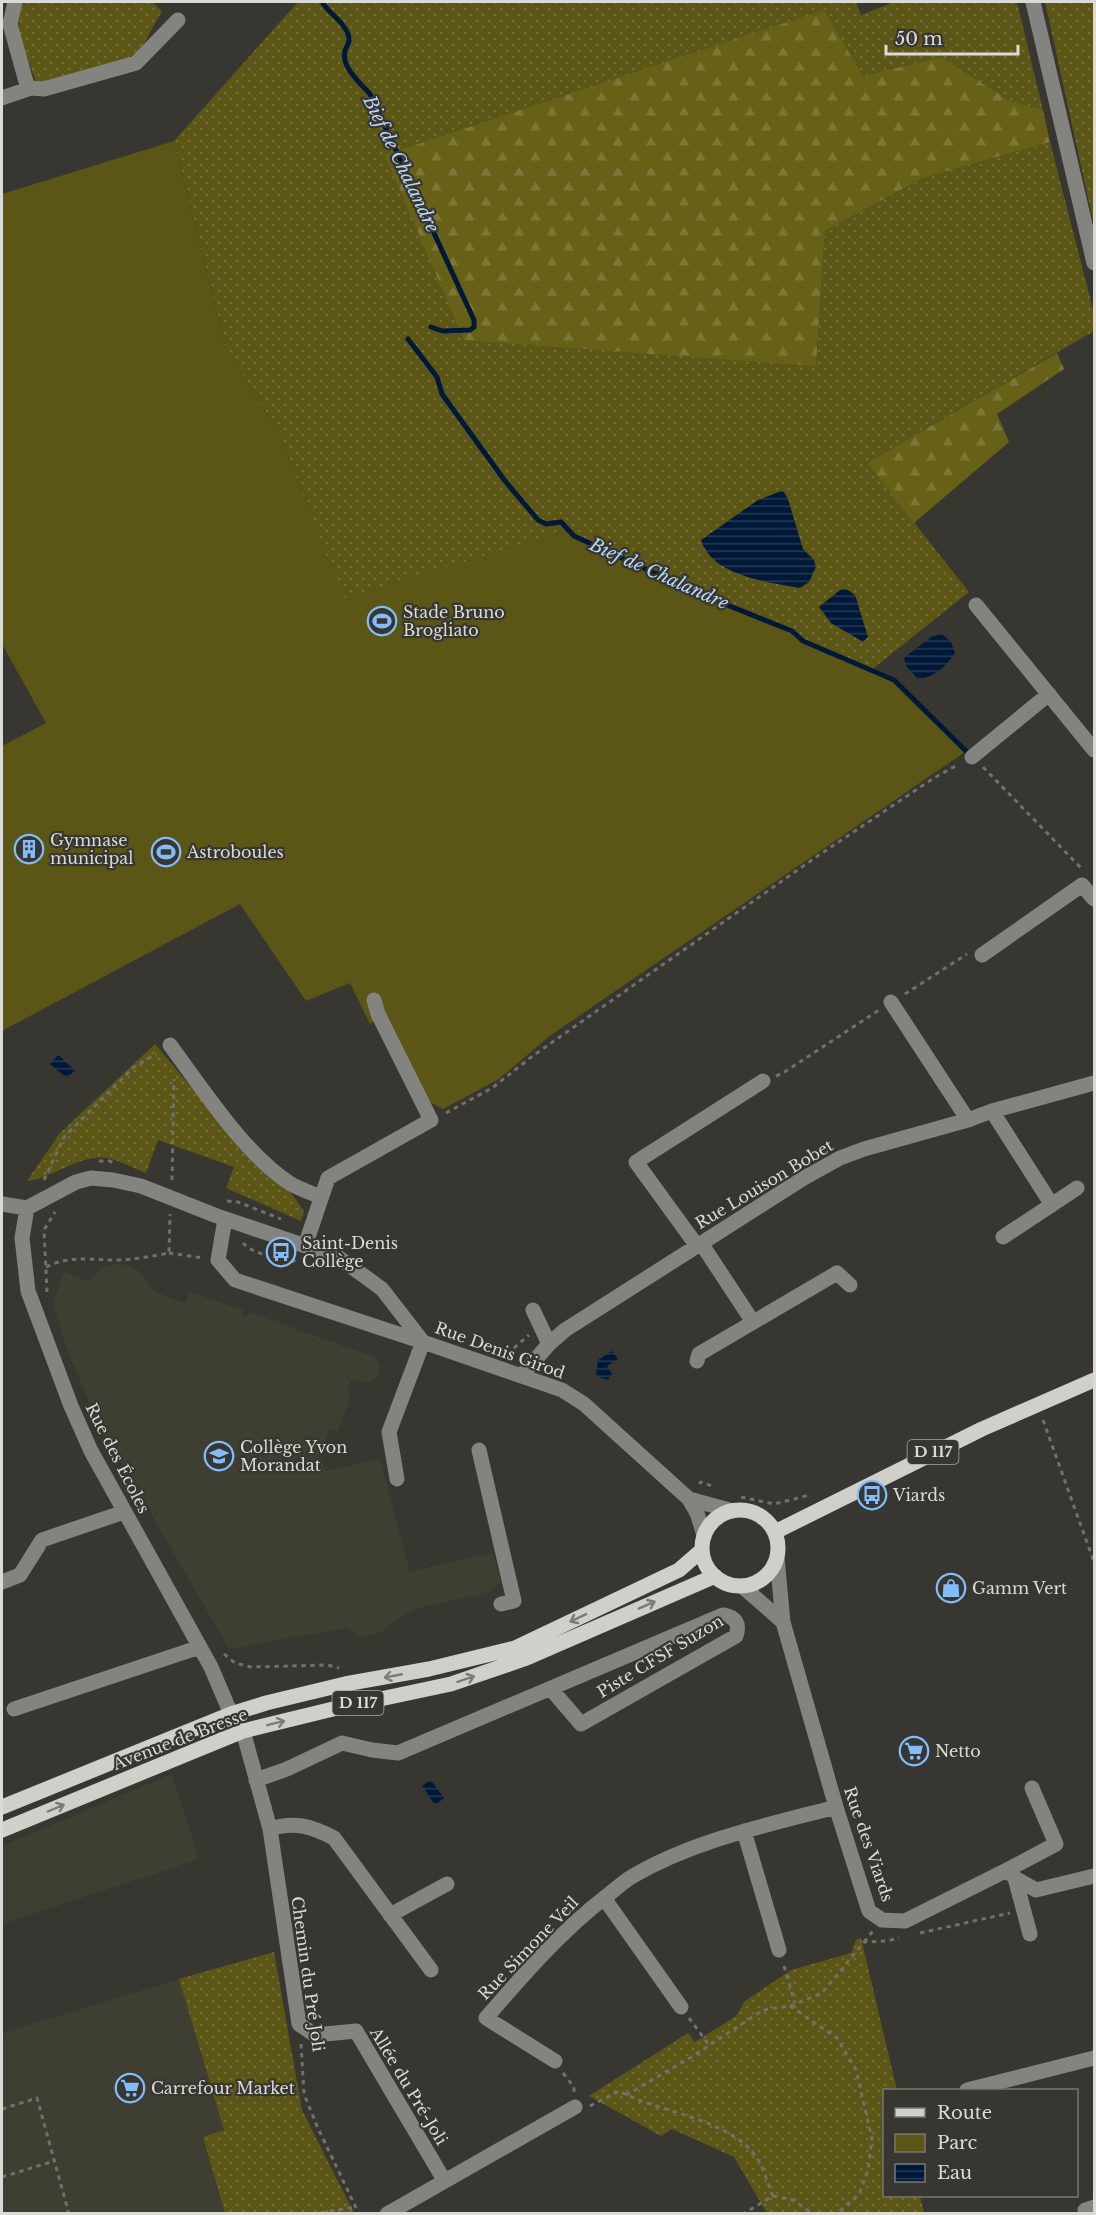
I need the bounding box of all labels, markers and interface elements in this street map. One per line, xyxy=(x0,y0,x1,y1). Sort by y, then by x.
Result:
scale bar xyxy=(886,18,1018,56)
text: 50 m xyxy=(895,28,943,50)
water label: Bief de Chalandre xyxy=(358,91,444,236)
water label: Bief de Chalandre xyxy=(585,533,732,614)
place label: Stade Bruno Brogliato xyxy=(403,602,505,640)
sports icon: Stade Bruno Brogliato xyxy=(366,605,398,637)
place label: Gymnase municipal xyxy=(50,830,133,868)
building icon: Gymnase municipal xyxy=(13,833,45,865)
sports icon: Astroboules xyxy=(150,836,182,868)
place label: Astroboules xyxy=(186,842,284,862)
street label: Rue Louison Bobet xyxy=(692,1135,836,1233)
place label: Saint-Denis Collège xyxy=(302,1233,398,1271)
bus stop icon: Saint-Denis Collège xyxy=(265,1236,297,1268)
street label: Rue Denis Girod xyxy=(432,1317,568,1383)
street label: Rue des Écoles xyxy=(82,1399,154,1517)
place label: Collège Yvon Morandat xyxy=(240,1437,347,1475)
school or university icon: Collège Yvon Morandat xyxy=(203,1440,235,1472)
road number: D 117 xyxy=(908,1440,958,1464)
bus stop icon: Viards xyxy=(856,1479,888,1511)
place label: Viards xyxy=(892,1485,945,1505)
shop icon: Gamm Vert xyxy=(935,1572,967,1604)
place label: Gamm Vert xyxy=(972,1578,1067,1598)
one-way arrow xyxy=(637,1599,655,1610)
street label: Piste CFSF Suzon xyxy=(593,1610,727,1702)
one-way arrow xyxy=(569,1612,587,1624)
one-way arrow xyxy=(383,1670,403,1681)
one-way arrow xyxy=(456,1672,475,1683)
road number: D 117 xyxy=(332,1691,384,1715)
street label: Avenue de Bresse xyxy=(109,1704,250,1774)
one-way arrow xyxy=(267,1716,286,1728)
supermarket icon: Netto xyxy=(898,1735,930,1767)
place label: Netto xyxy=(935,1741,981,1761)
street label: Rue des Viards xyxy=(840,1784,898,1904)
one-way arrow xyxy=(46,1802,64,1813)
street label: Rue Simone Veil xyxy=(474,1892,582,2004)
street label: Chemin du Pré Joli xyxy=(287,1895,329,2053)
street label: Allée du Pré-Joli xyxy=(365,2023,452,2149)
supermarket icon: Carrefour Market xyxy=(114,2072,146,2104)
place label: Carrefour Market xyxy=(151,2078,295,2098)
legend xyxy=(883,2089,1078,2197)
text: Route xyxy=(937,2102,992,2124)
text: Parc xyxy=(937,2132,978,2154)
text: Eau xyxy=(937,2162,972,2184)

